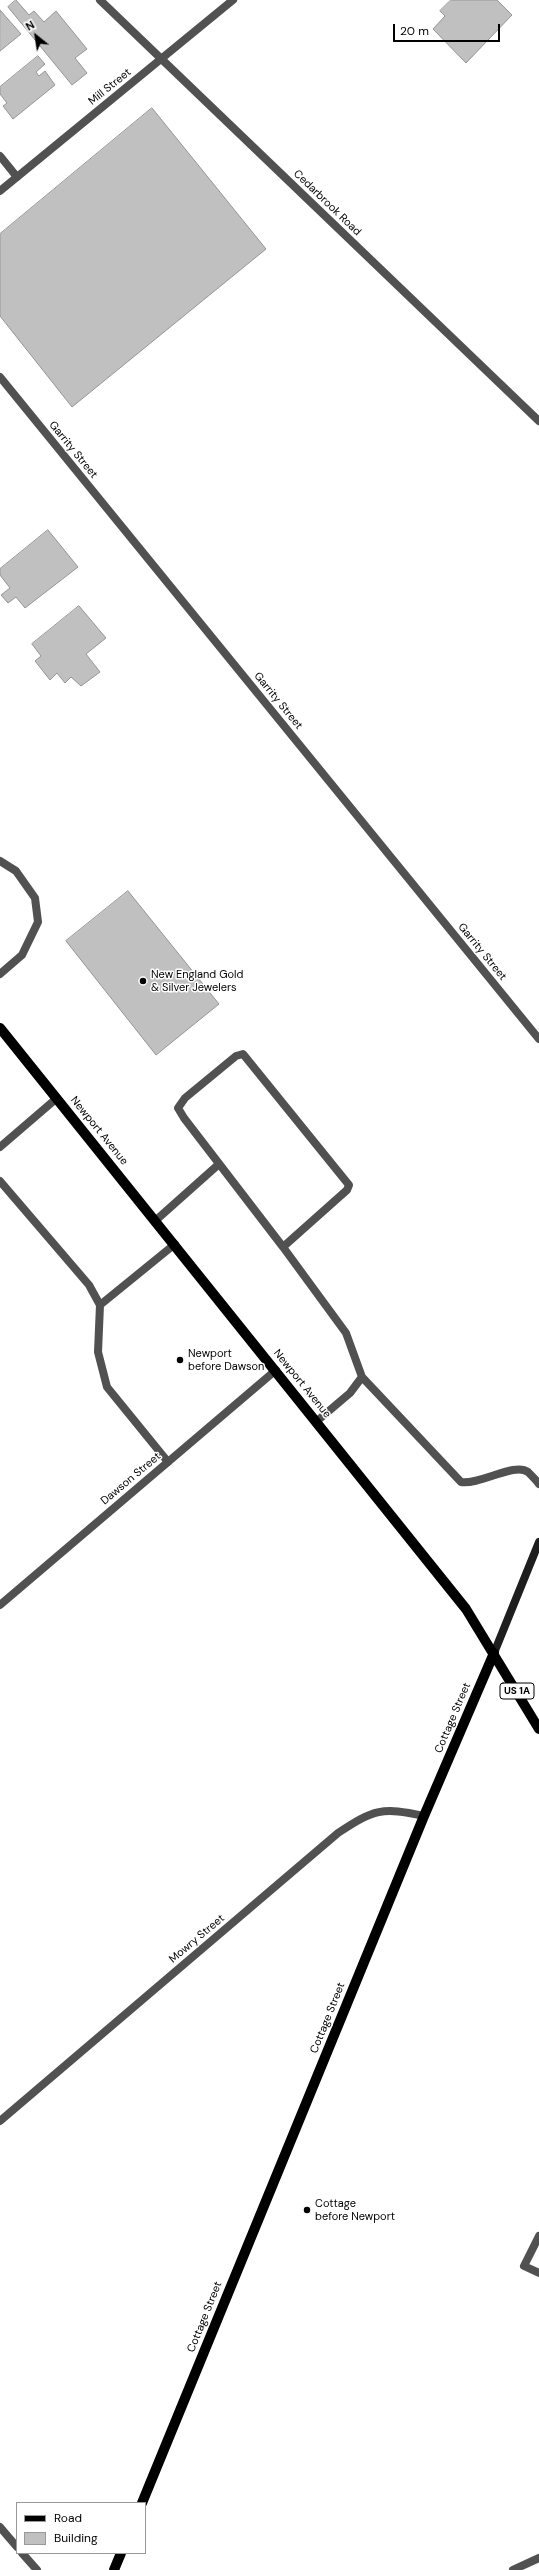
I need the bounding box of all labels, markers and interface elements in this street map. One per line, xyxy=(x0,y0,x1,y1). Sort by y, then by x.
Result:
north arrow xyxy=(16,16,56,56)
scale bar xyxy=(395,16,502,42)
text: N xyxy=(23,18,37,34)
text: 20 m xyxy=(400,23,429,39)
street label: Mill Street xyxy=(86,66,134,108)
street label: Cedarbrook Road xyxy=(290,167,364,239)
street label: Garrity Street xyxy=(46,419,100,481)
street label: Garrity Street xyxy=(251,670,305,732)
street label: Garrity Street xyxy=(455,921,509,983)
place label: New England Gold & Silver Jewelers xyxy=(151,968,243,994)
marker: New England Gold & Silver Jewelers xyxy=(138,976,148,986)
street label: Newport Avenue xyxy=(67,1094,131,1168)
place label: Newport before Dawson xyxy=(188,1347,264,1373)
street label: Newport Avenue xyxy=(270,1347,334,1421)
marker: Newport before Dawson xyxy=(175,1355,185,1365)
street label: Dawson Street xyxy=(98,1450,164,1508)
street label: Cottage Street xyxy=(432,1681,474,1755)
road number: US 1A xyxy=(500,1683,534,1699)
street label: Mowry Street xyxy=(167,1912,227,1966)
street label: Cottage Street xyxy=(308,1981,348,2055)
place label: Cottage before Newport xyxy=(315,2197,395,2223)
marker: Cottage before Newport xyxy=(302,2205,312,2215)
street label: Cottage Street xyxy=(185,2280,225,2354)
legend xyxy=(16,2502,146,2554)
text: Road xyxy=(54,2510,82,2526)
text: Building xyxy=(54,2530,98,2546)

